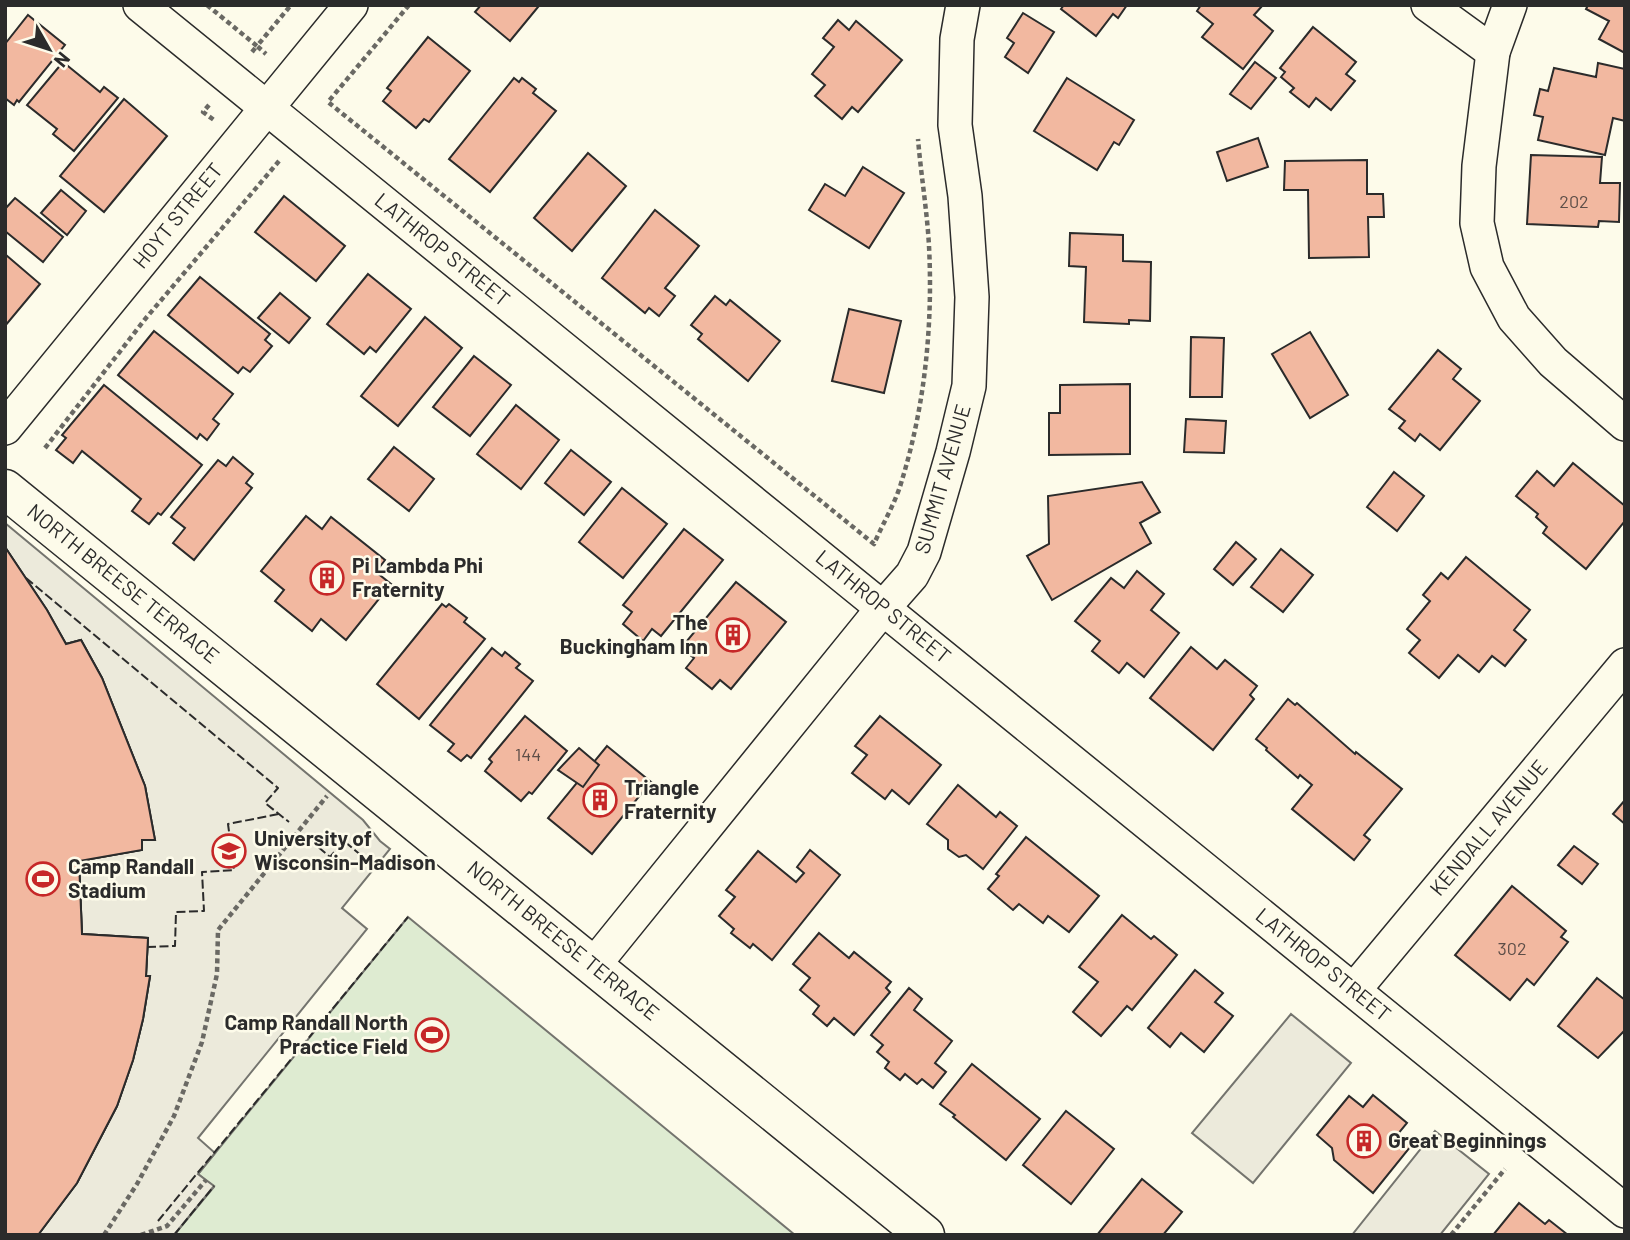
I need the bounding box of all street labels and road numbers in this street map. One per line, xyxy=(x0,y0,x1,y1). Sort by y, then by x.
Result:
street label: HOYT STREET xyxy=(127,157,227,273)
street label: LATHROP STREET xyxy=(370,187,516,311)
street label: SUMMIT AVENUE xyxy=(908,401,975,556)
street label: NORTH BREESE TERRACE xyxy=(23,498,225,668)
street label: LATHROP STREET xyxy=(811,544,957,668)
street label: KENDALL AVENUE xyxy=(1424,754,1552,900)
street label: NORTH BREESE TERRACE xyxy=(463,855,665,1025)
street label: LATHROP STREET xyxy=(1251,902,1397,1026)

